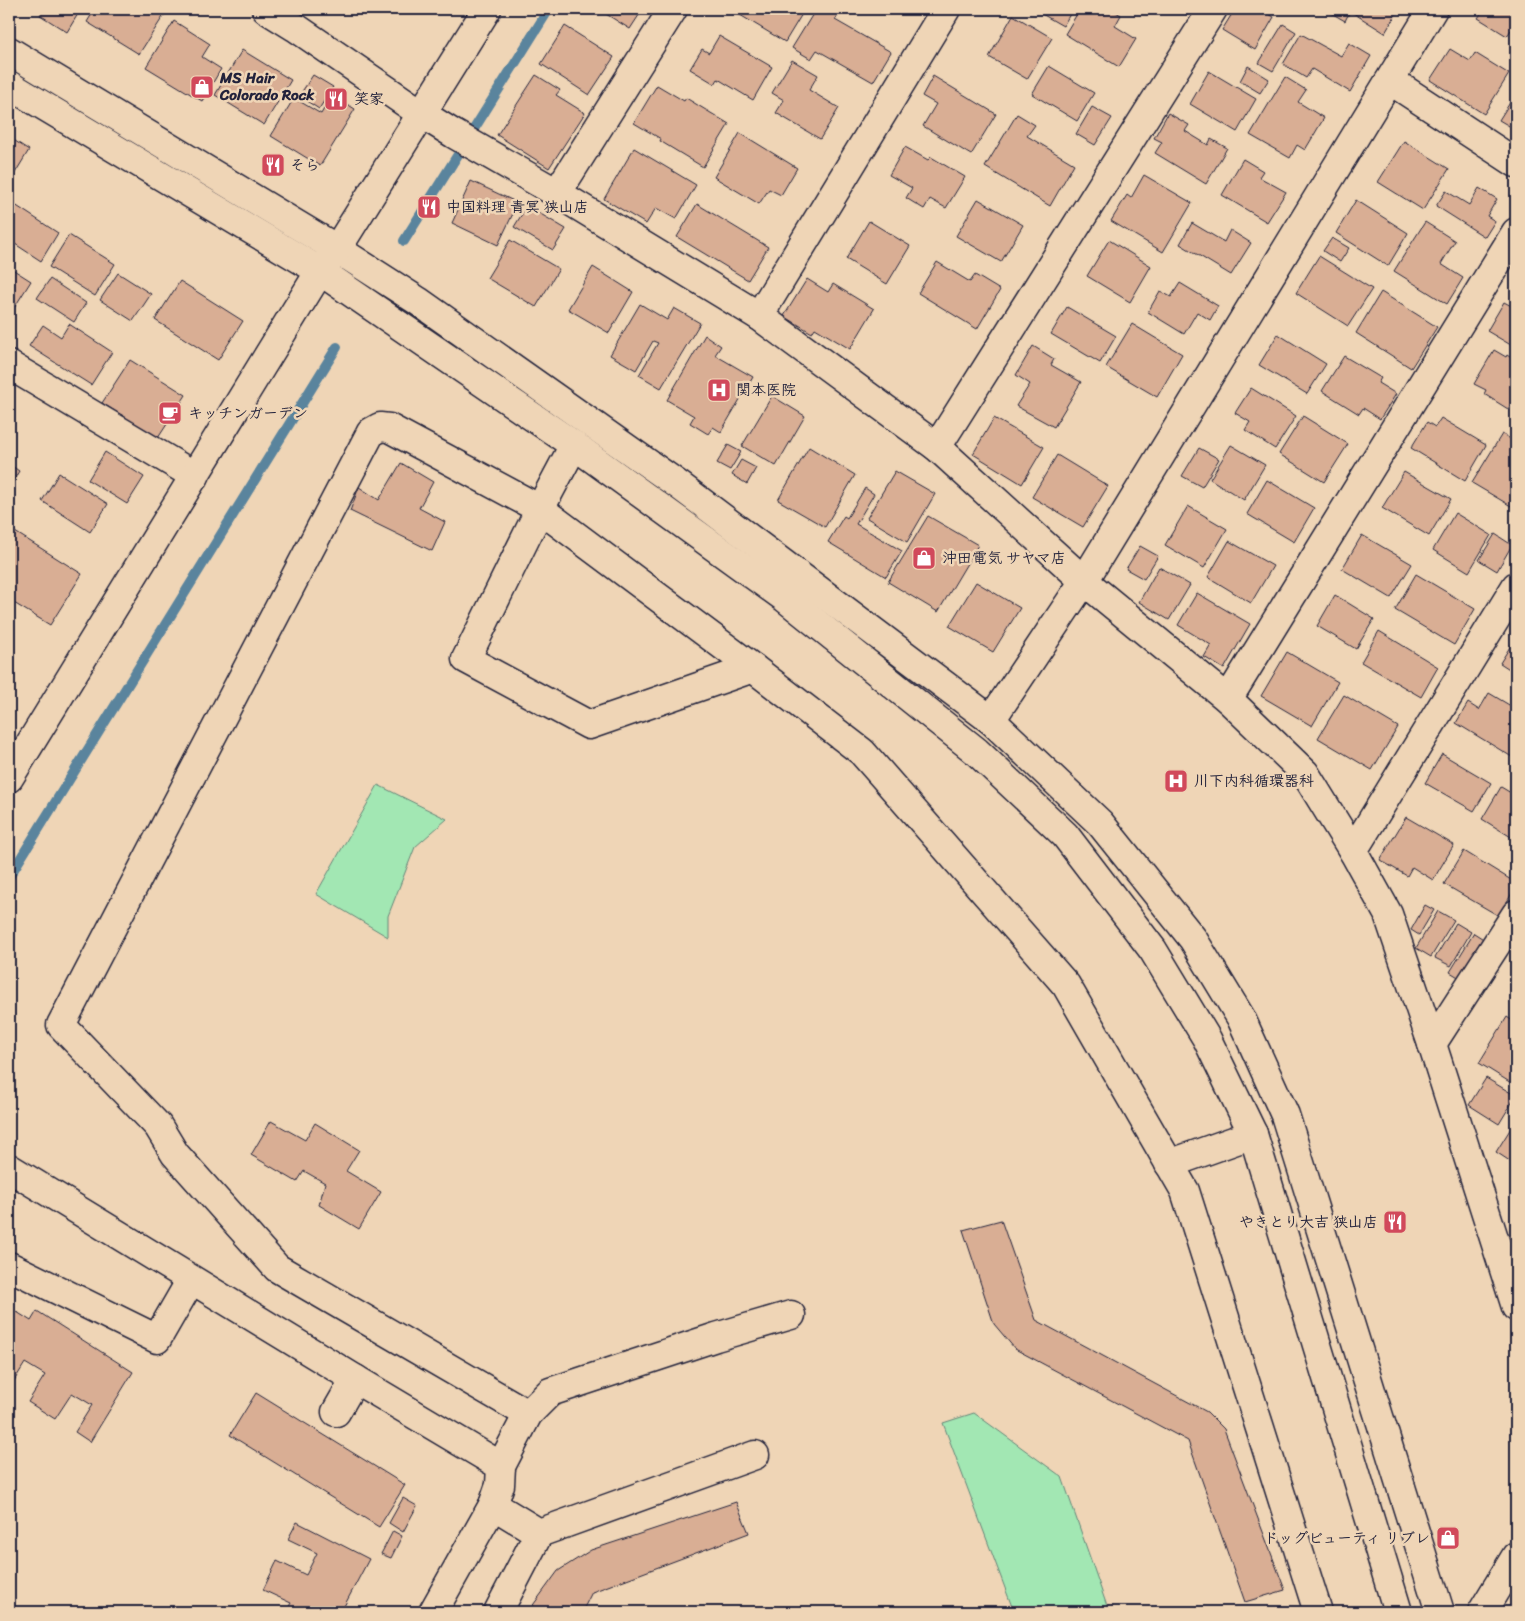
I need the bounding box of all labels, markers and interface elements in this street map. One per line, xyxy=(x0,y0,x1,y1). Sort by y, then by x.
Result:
place label: MS Hair Colorado Rock xyxy=(219,65,315,108)
shop icon: MS Hair Colorado Rock xyxy=(189,74,215,100)
restaurant icon: 笑家 xyxy=(323,86,349,112)
place label: 笑家 xyxy=(354,86,384,112)
restaurant icon: そら xyxy=(260,152,286,178)
place label: そら xyxy=(290,152,320,178)
restaurant icon: 中国料理 青冥 狭山店 xyxy=(416,194,442,220)
place label: 中国料理 青冥 狭山店 xyxy=(446,194,589,220)
hospital icon: 関本医院 xyxy=(706,377,732,403)
place label: 関本医院 xyxy=(736,377,796,403)
cafe icon: キッチンガーデン xyxy=(157,400,183,426)
place label: キッチンガーデン xyxy=(188,400,308,426)
shop icon: 沖田電気 サヤマ店 xyxy=(911,545,937,571)
place label: 沖田電気 サヤマ店 xyxy=(942,545,1066,571)
hospital icon: 川下内科循環器科 xyxy=(1163,768,1189,794)
place label: 川下内科循環器科 xyxy=(1194,768,1314,794)
place label: やきとり大吉 狭山店 xyxy=(1239,1209,1378,1235)
restaurant icon: やきとり大吉 狭山店 xyxy=(1382,1209,1408,1235)
place label: ドッグビューティ リブレ xyxy=(1263,1525,1430,1551)
shop icon: ドッグビューティ リブレ xyxy=(1435,1525,1461,1551)

